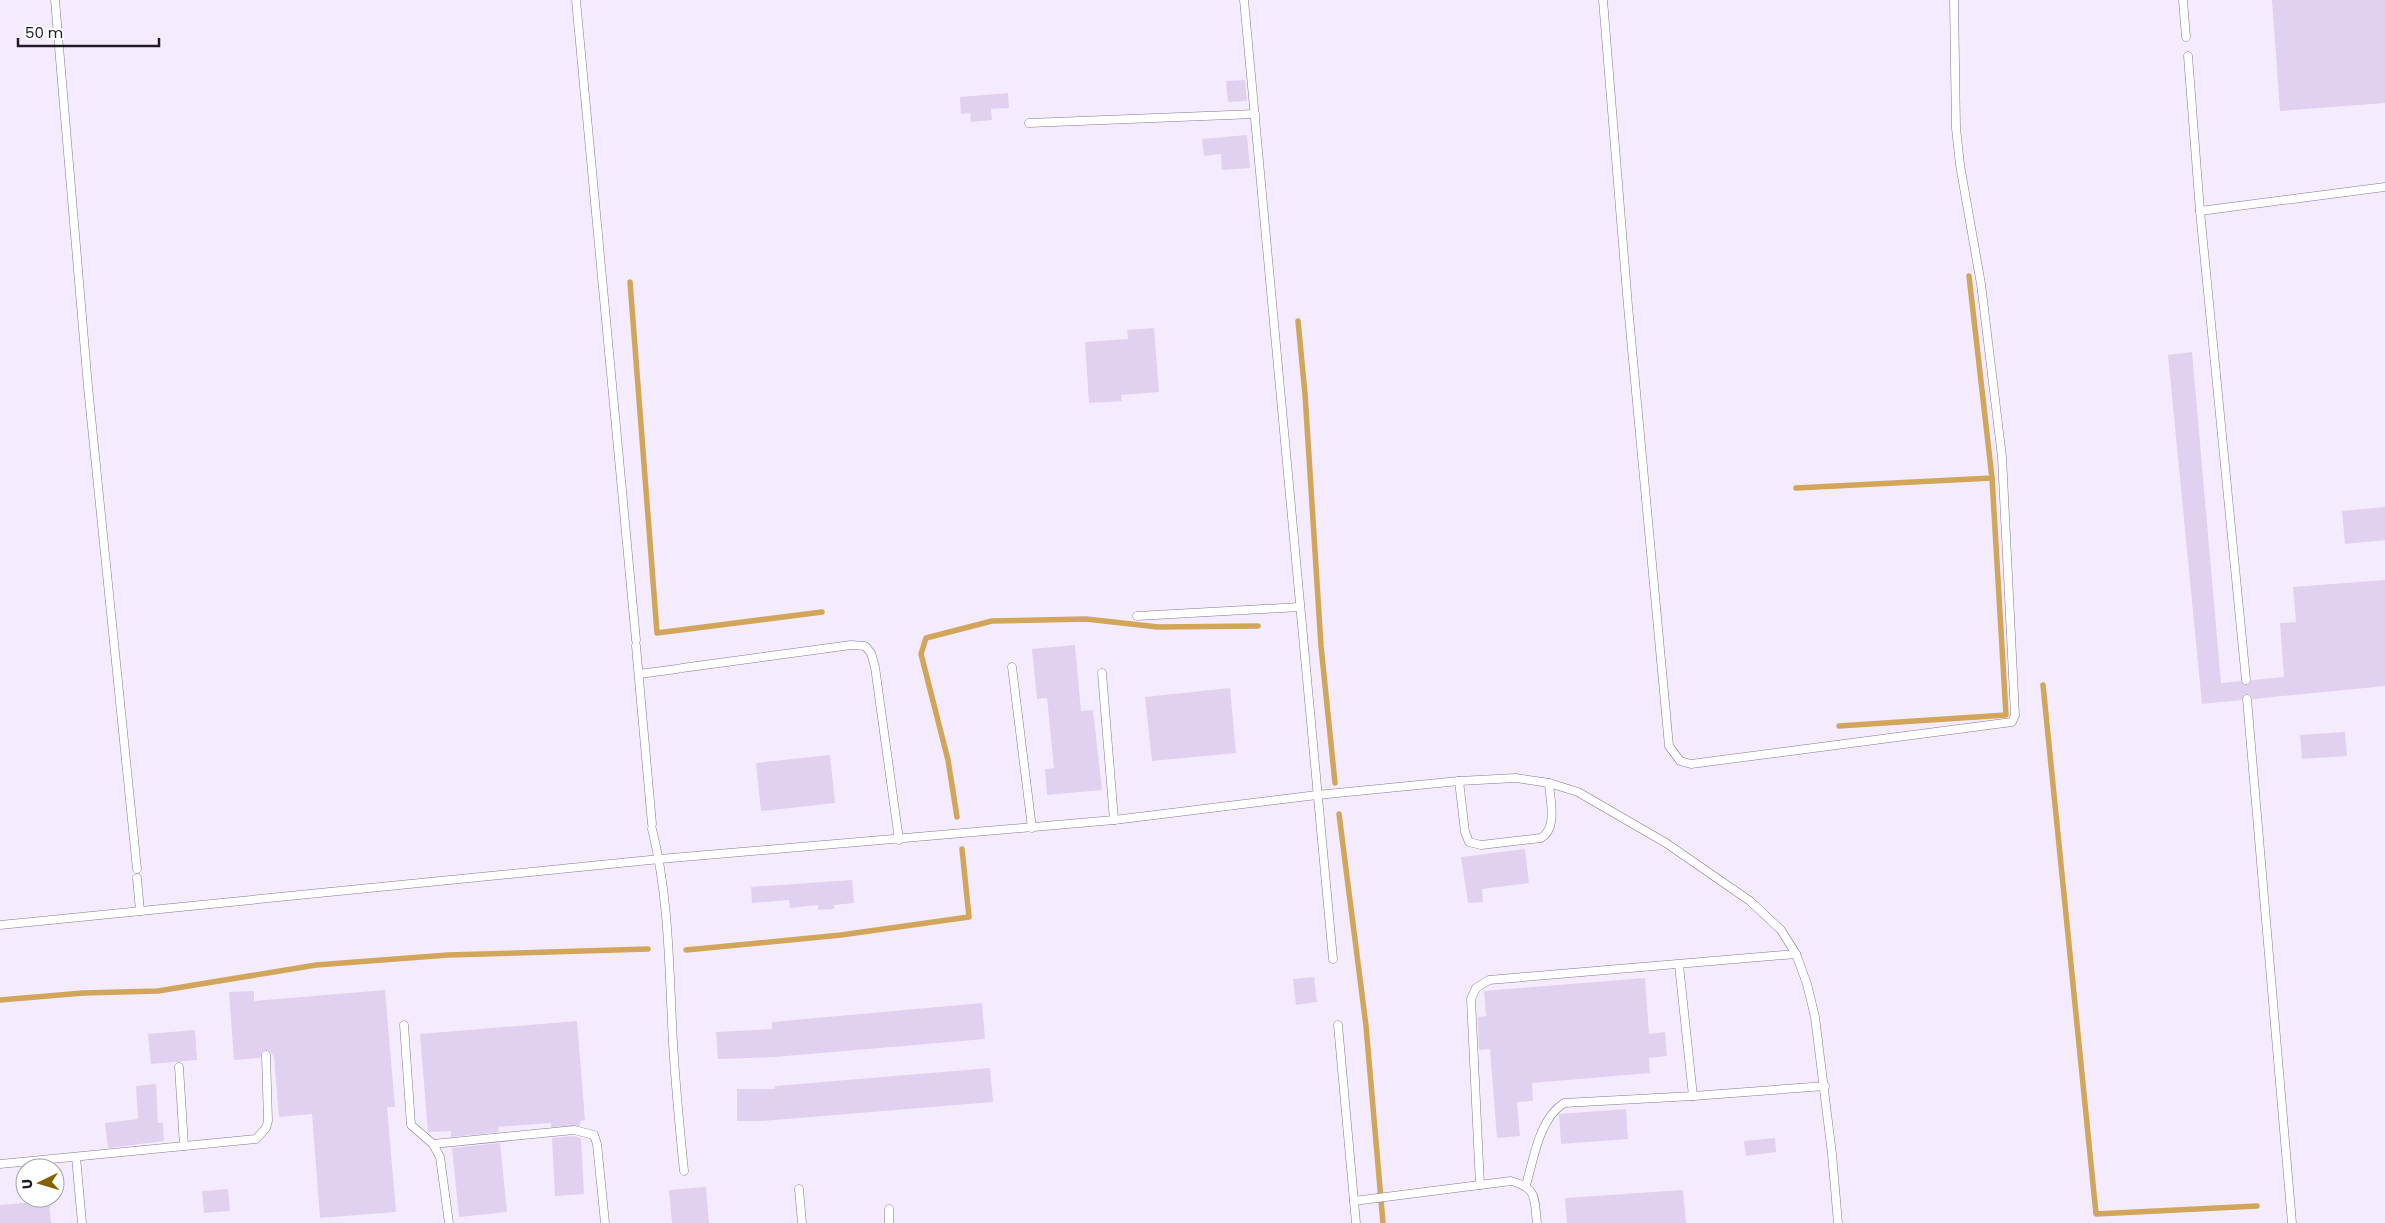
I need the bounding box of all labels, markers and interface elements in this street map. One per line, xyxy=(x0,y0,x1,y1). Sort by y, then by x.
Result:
scale bar xyxy=(18,15,159,47)
text: 50 m xyxy=(25,22,63,43)
north arrow xyxy=(15,1158,65,1208)
text: U xyxy=(17,1178,37,1190)

